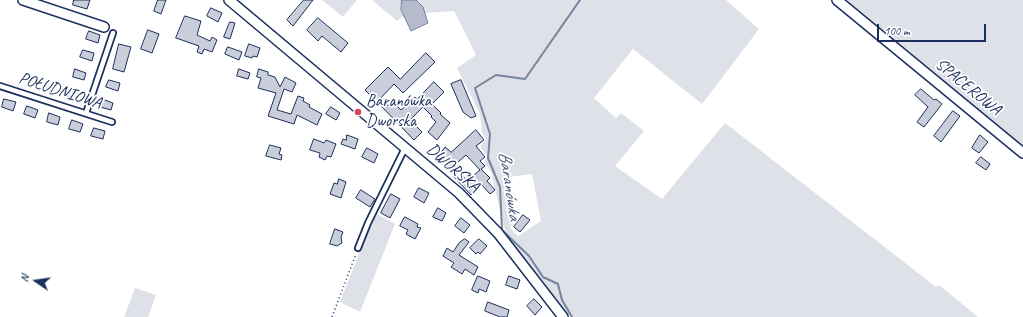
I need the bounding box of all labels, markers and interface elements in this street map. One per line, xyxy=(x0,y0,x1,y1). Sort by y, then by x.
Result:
scale bar xyxy=(879,16,988,42)
text: 100 m xyxy=(884,23,910,39)
street label: SPACEROWA xyxy=(931,54,1005,120)
street label: POŁUDNIOWA xyxy=(16,68,104,114)
place label: Baranówka Dworska xyxy=(366,92,431,132)
marker: Baranówka Dworska xyxy=(353,107,363,117)
street label: DWORSKA xyxy=(422,139,484,197)
water label: Baranówka xyxy=(493,150,525,222)
north arrow xyxy=(16,261,56,301)
text: N xyxy=(17,273,32,283)

